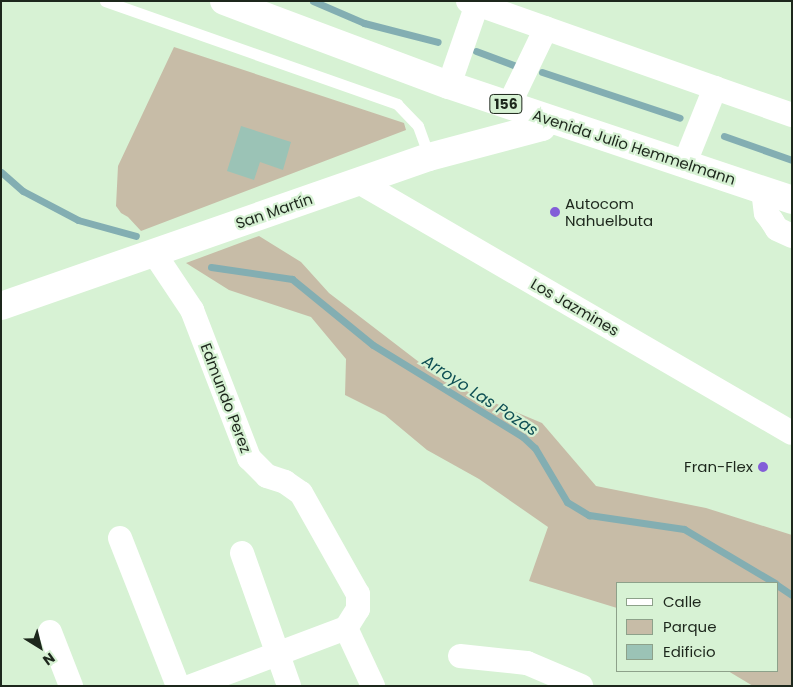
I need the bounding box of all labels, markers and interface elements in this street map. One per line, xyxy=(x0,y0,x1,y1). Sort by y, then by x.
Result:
road number: 156 xyxy=(488,92,524,116)
street label: Avenida Julio Hemmelmann xyxy=(530,106,738,188)
street label: San Martín xyxy=(233,189,315,233)
place label: Autocom Nahuelbuta xyxy=(565,194,653,229)
marker: Autocom Nahuelbuta xyxy=(549,206,561,218)
street label: Los Jazmines xyxy=(528,275,622,339)
street label: Edmundo Perez xyxy=(197,341,255,455)
water label: Arroyo Las Pozas xyxy=(419,352,541,440)
place label: Fran-Flex xyxy=(684,458,753,476)
marker: Fran-Flex xyxy=(757,461,769,473)
legend xyxy=(616,582,778,672)
text: Calle xyxy=(663,591,701,612)
text: Parque xyxy=(663,616,716,637)
north arrow xyxy=(15,622,65,672)
text: Edificio xyxy=(663,641,716,662)
text: N xyxy=(39,648,59,670)

